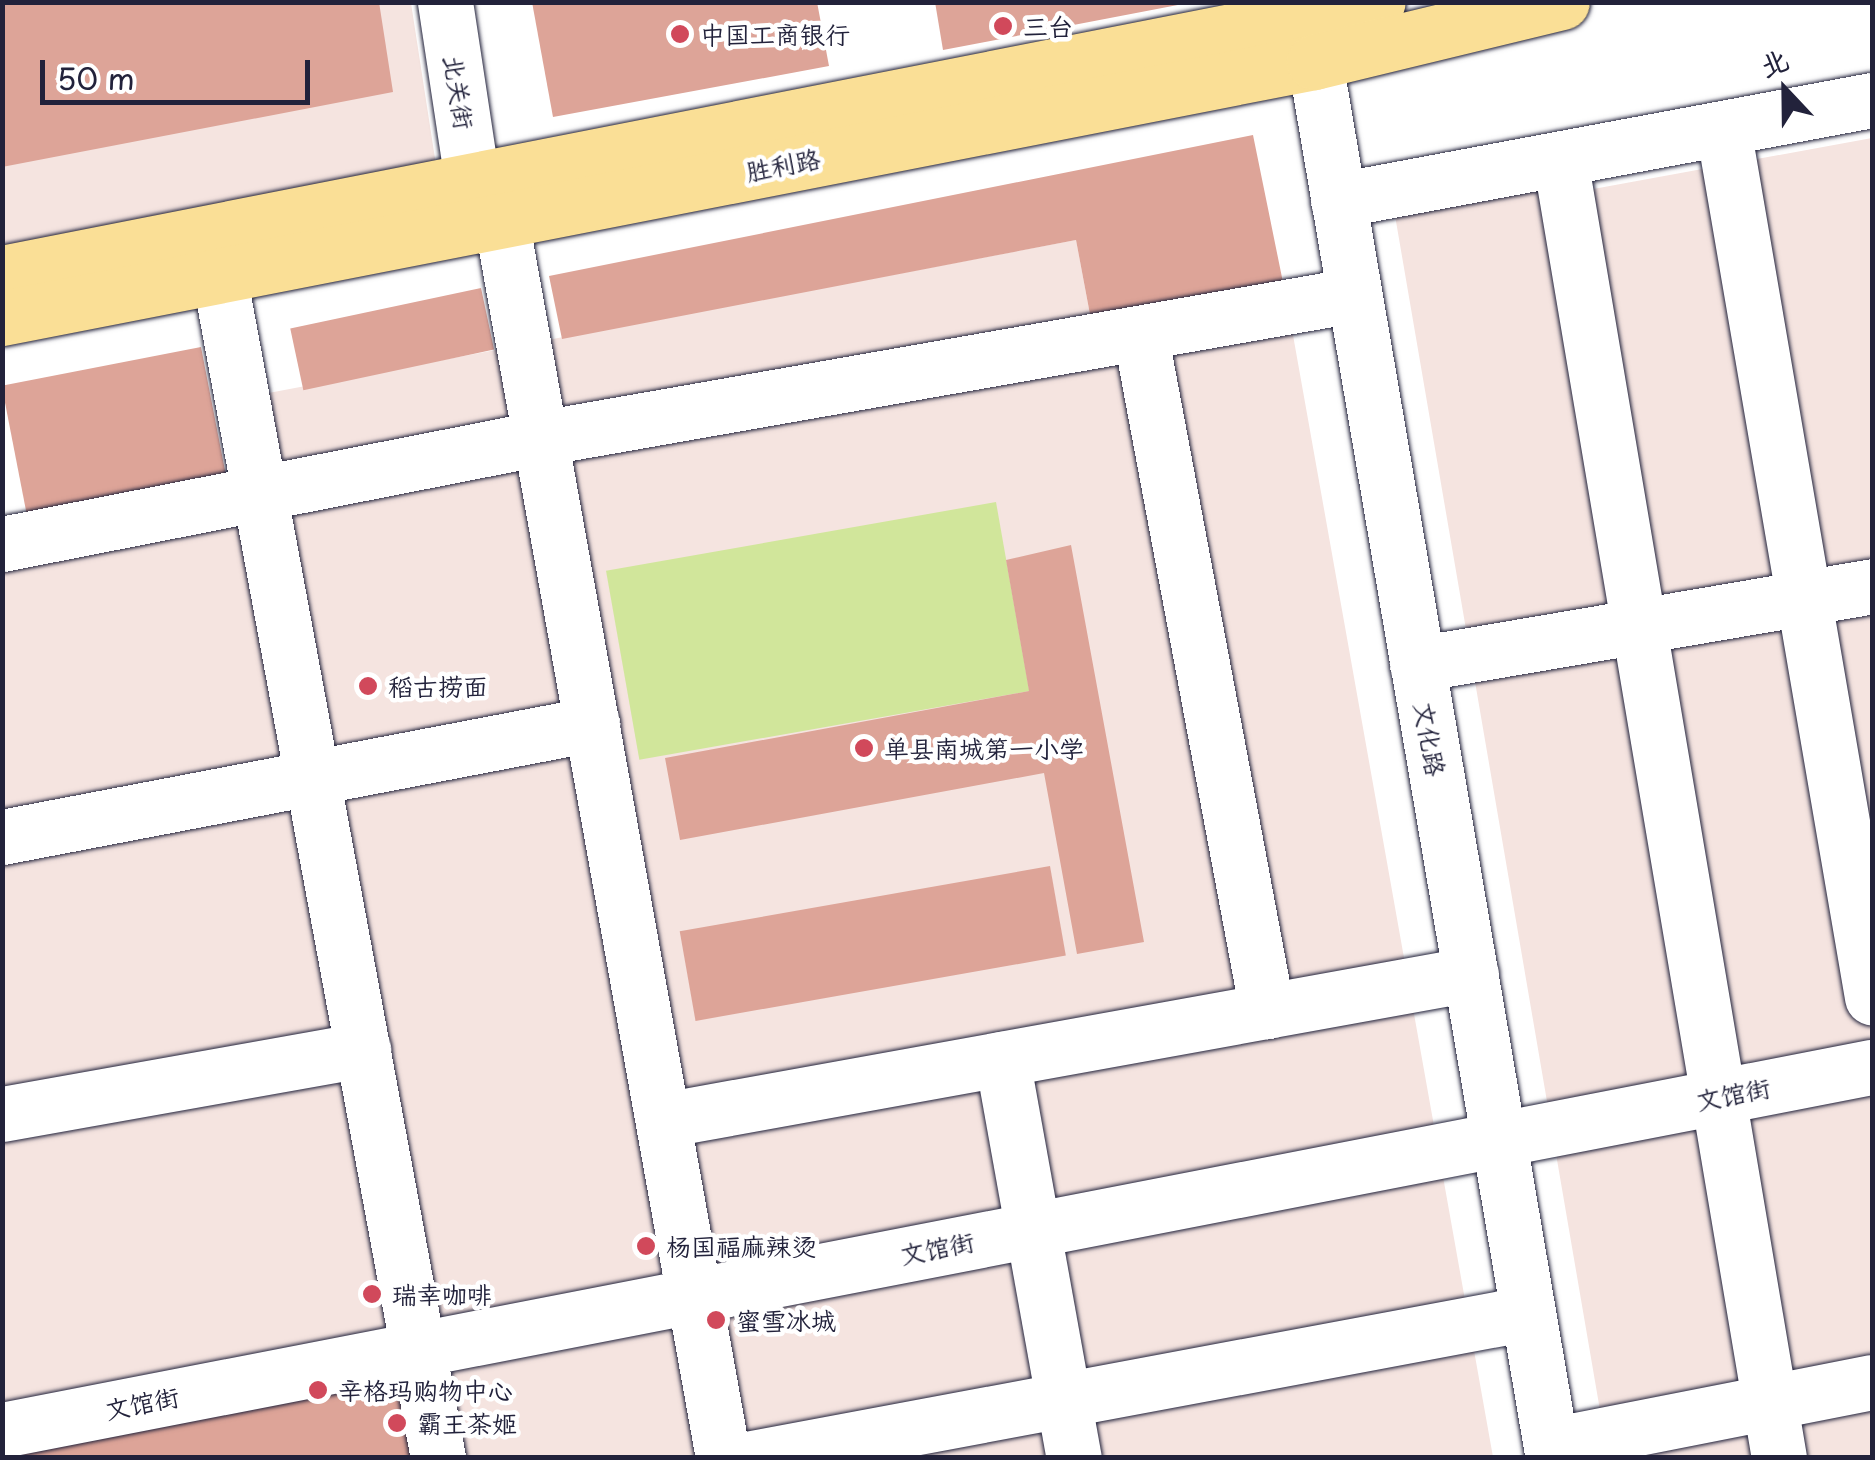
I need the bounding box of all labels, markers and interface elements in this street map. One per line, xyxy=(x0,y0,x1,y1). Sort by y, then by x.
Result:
place label: 三台 xyxy=(1023,11,1073,41)
marker: 三台 xyxy=(992,15,1014,37)
place label: 中国工商银行 xyxy=(700,19,850,49)
marker: 中国工商银行 xyxy=(669,23,691,45)
text: 北 xyxy=(1753,37,1795,87)
scale bar xyxy=(45,40,315,102)
north arrow xyxy=(1735,40,1835,140)
street label: 北关街 xyxy=(438,53,480,131)
text: 50 m xyxy=(57,55,135,100)
street label: 胜利路 xyxy=(743,143,823,187)
place label: 稻古捞面 xyxy=(388,671,488,701)
marker: 稻古捞面 xyxy=(357,675,379,697)
street label: 文化路 xyxy=(1409,699,1451,779)
place label: 单县南城第一小学 xyxy=(884,733,1084,763)
marker: 单县南城第一小学 xyxy=(853,737,875,759)
street label: 文馆街 xyxy=(1693,1072,1773,1116)
street label: 文馆街 xyxy=(897,1226,977,1270)
place label: 杨国福麻辣烫 xyxy=(666,1231,816,1261)
marker: 杨国福麻辣烫 xyxy=(635,1235,657,1257)
place label: 瑞幸咖啡 xyxy=(392,1279,492,1309)
marker: 瑞幸咖啡 xyxy=(361,1283,383,1305)
place label: 蜜雪冰城 xyxy=(736,1305,836,1335)
marker: 蜜雪冰城 xyxy=(705,1309,727,1331)
place label: 辛格玛购物中心 xyxy=(338,1375,513,1405)
marker: 辛格玛购物中心 xyxy=(307,1379,329,1401)
street label: 文馆街 xyxy=(102,1381,182,1425)
place label: 霸王茶姬 xyxy=(417,1408,517,1438)
marker: 霸王茶姬 xyxy=(386,1412,408,1434)

